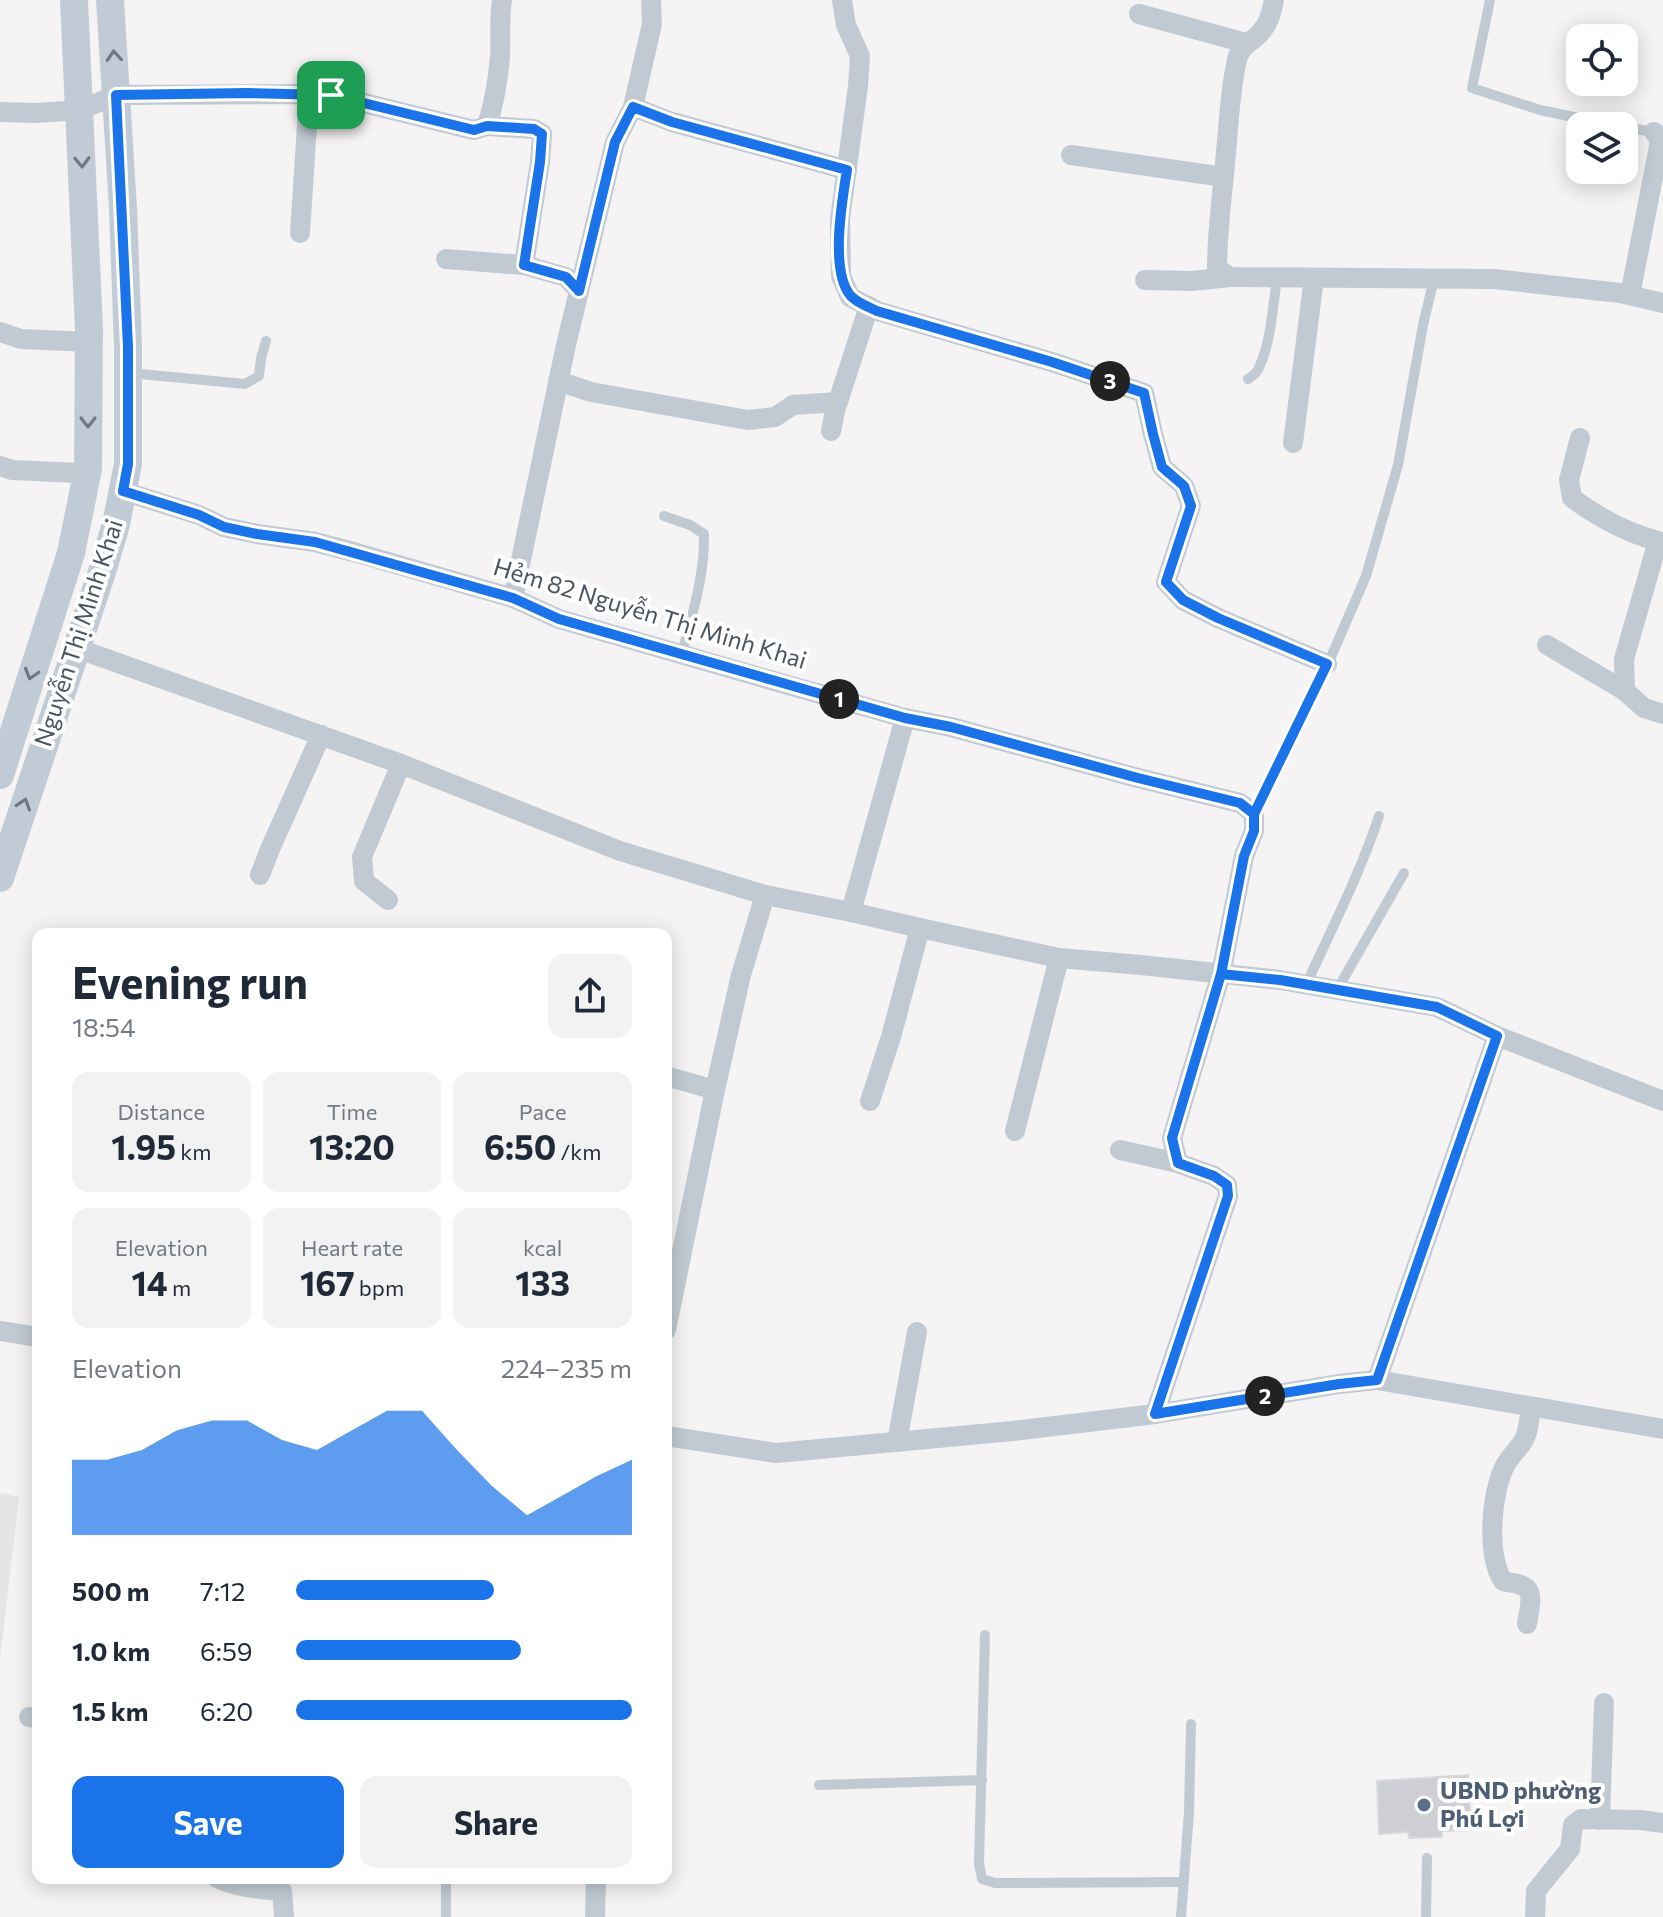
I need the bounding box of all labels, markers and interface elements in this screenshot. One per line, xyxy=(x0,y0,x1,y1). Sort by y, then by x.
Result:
map controls xyxy=(1566,24,1638,184)
button: locate xyxy=(1566,24,1638,96)
one-way arrow xyxy=(106,49,123,62)
pin xyxy=(297,61,365,129)
icon: arrive xyxy=(309,73,353,117)
button: layers xyxy=(1566,112,1638,184)
one-way arrow xyxy=(73,156,90,169)
pin: 3 xyxy=(1090,361,1130,401)
text: 3 xyxy=(1104,367,1116,394)
one-way arrow xyxy=(79,416,97,429)
street label: Nguyễn Thị Minh Khai xyxy=(27,515,128,750)
street label: Hẻm 82 Nguyễn Thị Minh Khai xyxy=(490,551,810,674)
one-way arrow xyxy=(24,666,40,680)
pin: 1 xyxy=(819,679,859,719)
text: 1 xyxy=(834,685,844,712)
one-way arrow xyxy=(15,798,31,812)
text: Evening run xyxy=(72,954,308,1008)
button: share xyxy=(548,954,632,1038)
text: 18:54 xyxy=(72,1011,136,1042)
text: Distance xyxy=(118,1098,205,1125)
text: Time xyxy=(327,1098,377,1125)
text: Pace xyxy=(519,1098,567,1125)
text: 1.95 xyxy=(111,1125,176,1167)
text: 13:20 xyxy=(309,1125,395,1167)
text: 6:50 xyxy=(484,1125,556,1167)
text: km xyxy=(176,1138,211,1165)
text: /km xyxy=(556,1138,601,1165)
text: Elevation xyxy=(115,1234,208,1261)
text: Heart rate xyxy=(301,1234,403,1261)
text: kcal xyxy=(523,1234,562,1261)
text: 14 xyxy=(131,1261,168,1303)
text: 167 xyxy=(300,1261,355,1303)
text: 133 xyxy=(515,1261,570,1303)
text: m xyxy=(168,1274,191,1301)
text: bpm xyxy=(355,1274,404,1301)
text: Elevation xyxy=(72,1352,182,1383)
text: 224–235 m xyxy=(501,1352,632,1383)
pin: 2 xyxy=(1245,1376,1285,1416)
text: 2 xyxy=(1259,1382,1271,1409)
text: 500 m xyxy=(72,1575,149,1606)
text: 7:12 xyxy=(200,1575,245,1606)
text: 1.0 km xyxy=(72,1635,150,1666)
text: 6:59 xyxy=(200,1635,253,1666)
text: 1.5 km xyxy=(72,1695,148,1726)
text: 6:20 xyxy=(200,1695,253,1726)
place label: UBND phường Phú Lợi xyxy=(1440,1775,1601,1832)
button: Save xyxy=(72,1776,344,1868)
button: Share xyxy=(360,1776,632,1868)
marker: UBND phường Phú Lợi xyxy=(1415,1796,1433,1814)

